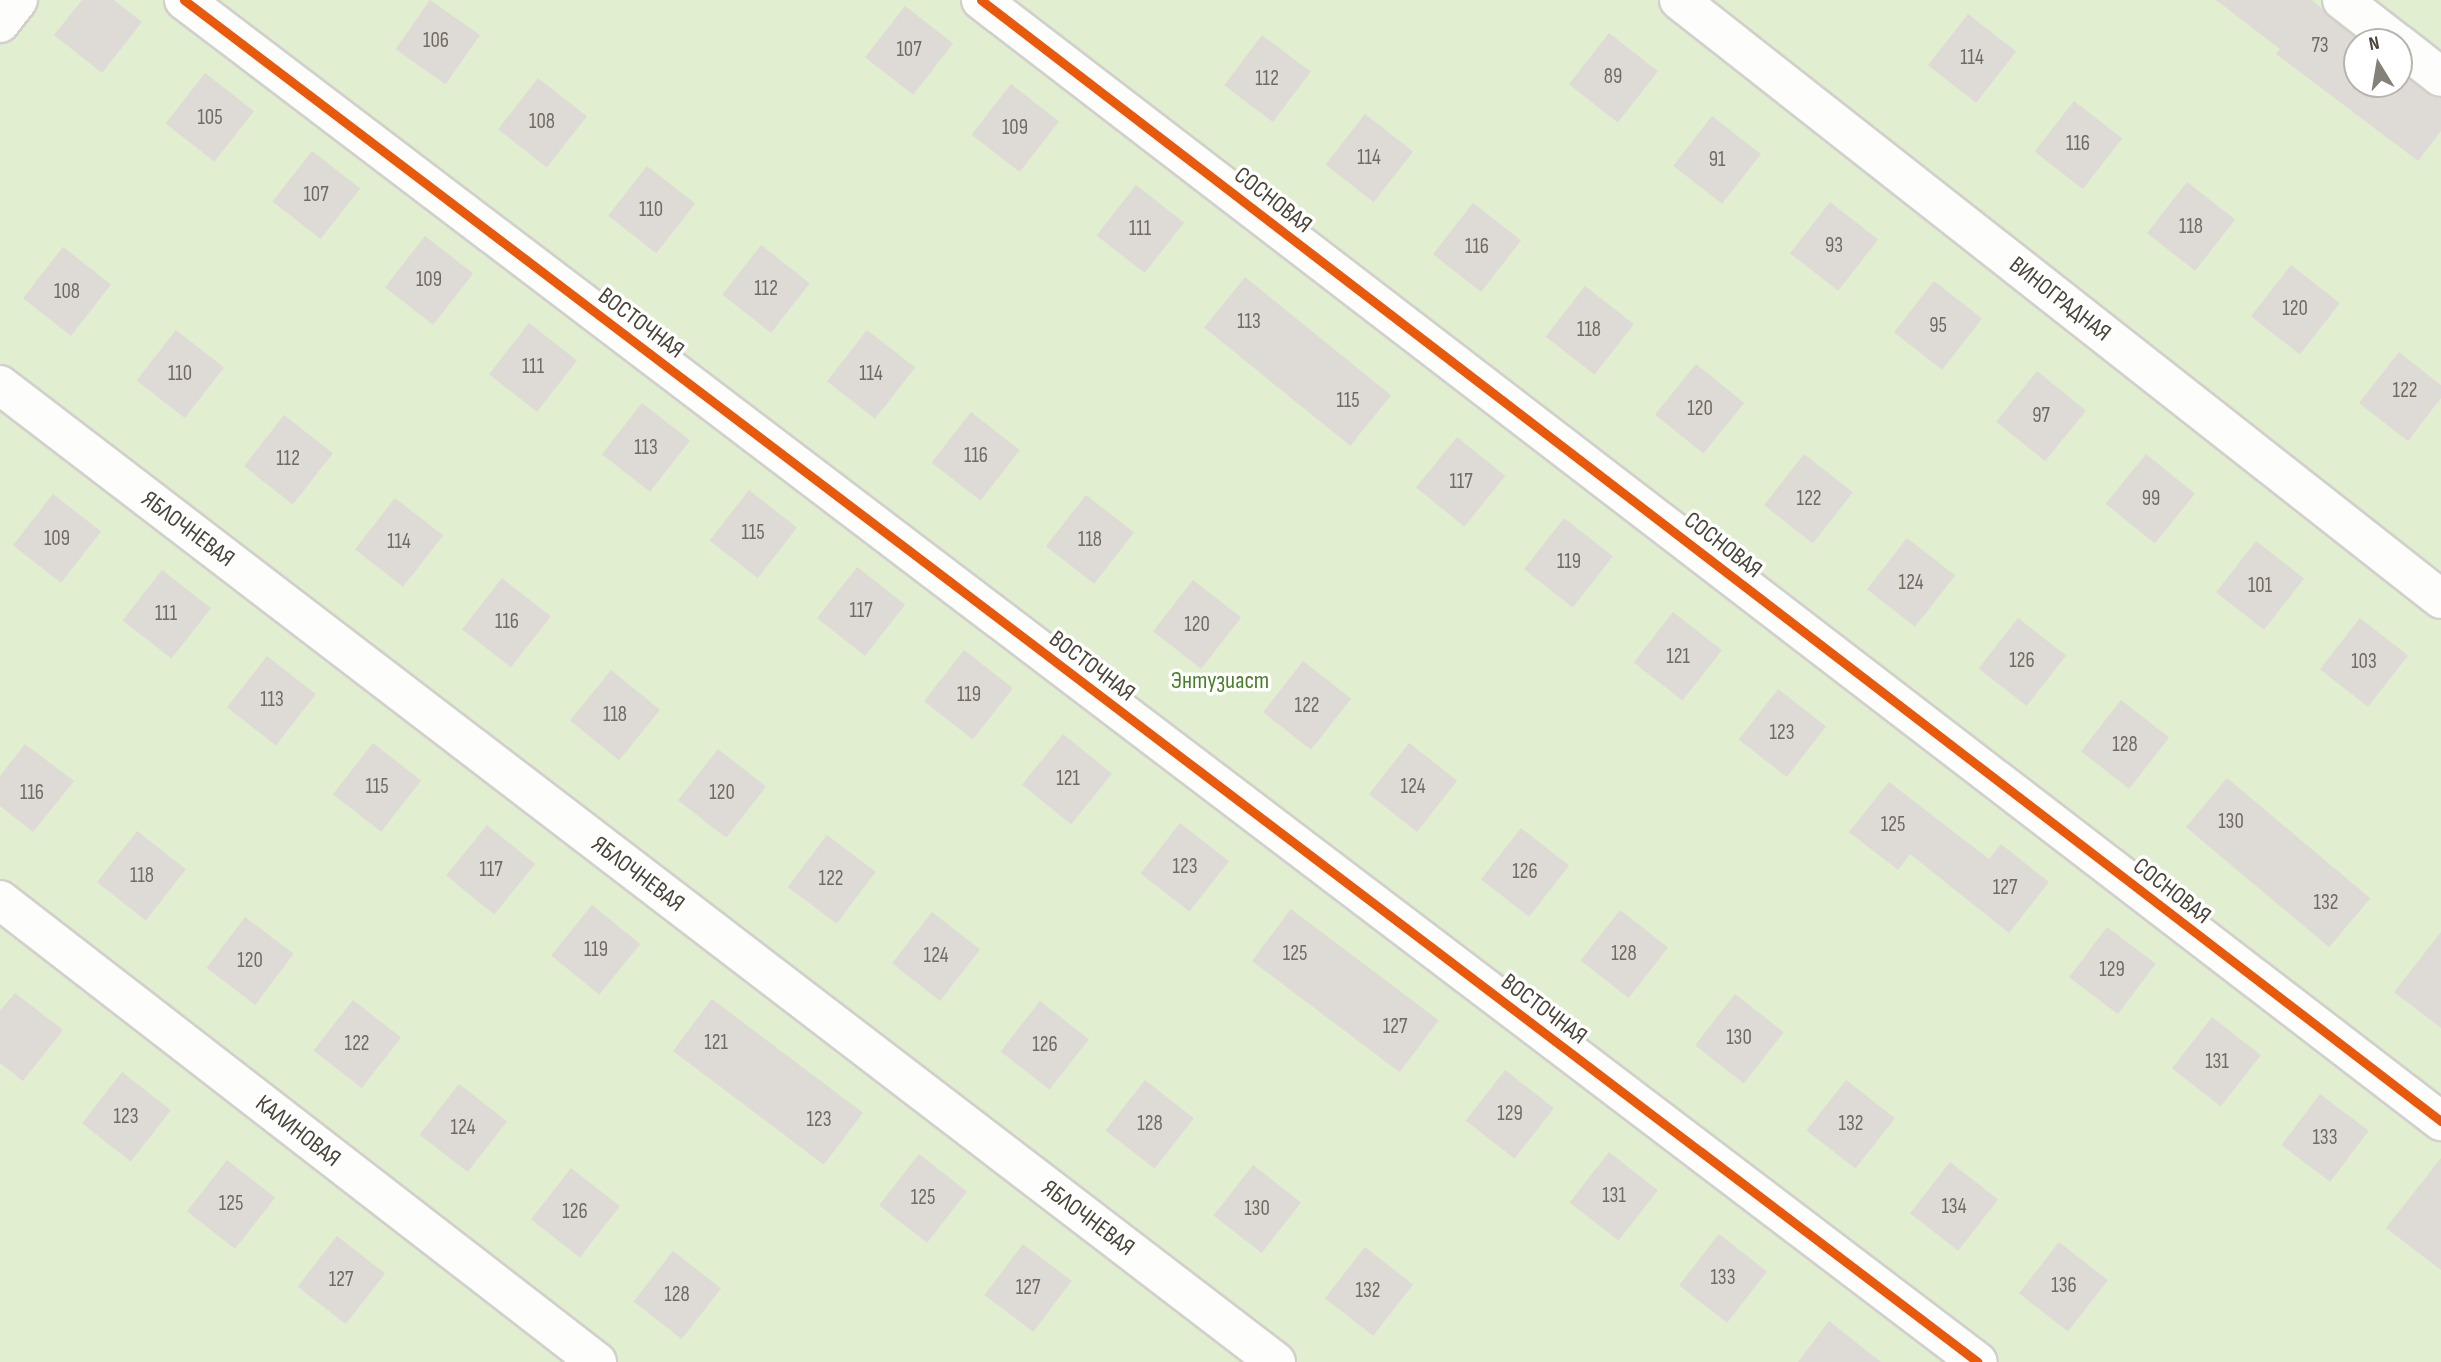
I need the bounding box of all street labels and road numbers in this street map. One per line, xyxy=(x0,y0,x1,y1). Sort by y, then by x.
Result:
street label: СОСНОВАЯ xyxy=(1228,161,1318,239)
street label: ВИНОГРАДНАЯ xyxy=(2004,250,2116,348)
street label: ВОСТОЧНАЯ xyxy=(592,281,690,365)
street label: ЯБЛОЧНЕВАЯ xyxy=(136,485,240,573)
street label: СОСНОВАЯ xyxy=(1678,506,1768,584)
street label: ВОСТОЧНАЯ xyxy=(1043,624,1141,708)
street label: ЯБЛОЧНЕВАЯ xyxy=(586,830,690,918)
street label: СОСНОВАЯ xyxy=(2127,852,2217,930)
street label: ВОСТОЧНАЯ xyxy=(1495,967,1593,1051)
street label: КАЛИНОВАЯ xyxy=(250,1089,346,1173)
street label: ЯБЛОЧНЕВАЯ xyxy=(1036,1174,1140,1262)

